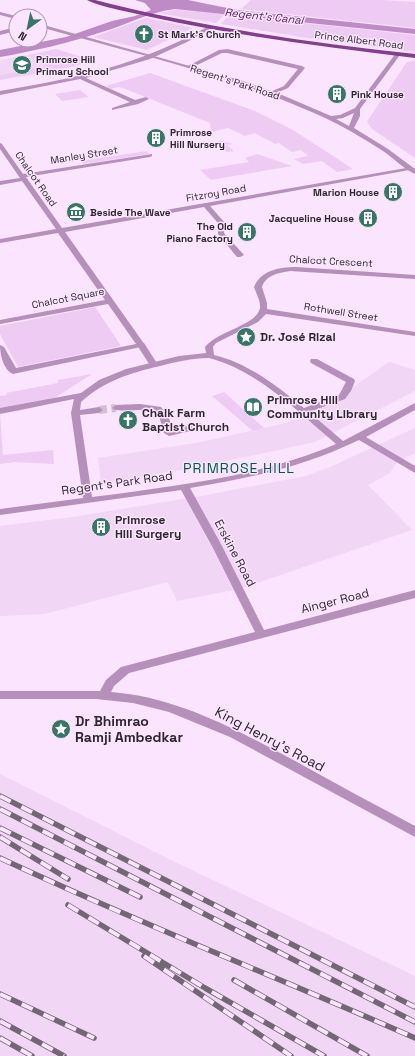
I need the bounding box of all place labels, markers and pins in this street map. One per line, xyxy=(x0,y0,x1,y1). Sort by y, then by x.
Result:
church icon: St Mark's Church xyxy=(133,23,155,45)
place label: St Mark's Church xyxy=(158,28,240,41)
place label: Primrose Hill Primary School xyxy=(36,53,109,78)
school or university icon: Primrose Hill Primary School xyxy=(11,54,33,76)
building icon: Pink House xyxy=(326,83,348,105)
place label: Pink House xyxy=(351,88,404,101)
place label: Primrose Hill Nursery xyxy=(170,126,225,151)
building icon: Primrose Hill Nursery xyxy=(145,127,167,149)
building icon: Marion House xyxy=(382,181,404,203)
place label: Marion House xyxy=(313,186,379,199)
museum icon: Beside The Wave xyxy=(65,201,87,223)
place label: Beside The Wave xyxy=(90,206,171,219)
building icon: Jacqueline House xyxy=(357,207,379,229)
place label: Jacqueline House xyxy=(269,212,354,225)
place label: The Old Piano Factory xyxy=(166,220,233,245)
building icon: The Old Piano Factory xyxy=(236,221,258,243)
place icon: Dr. José Rizal xyxy=(235,326,257,348)
place label: Dr. José Rizal xyxy=(260,329,336,345)
place label: Primrose Hill Community Library xyxy=(267,392,377,422)
library icon: Primrose Hill Community Library xyxy=(242,396,264,418)
place label: Chalk Farm Baptist Church xyxy=(142,405,229,435)
church icon: Chalk Farm Baptist Church xyxy=(117,409,139,431)
place label: Primrose Hill Surgery xyxy=(115,512,181,542)
building icon: Primrose Hill Surgery xyxy=(90,516,112,538)
place label: Dr Bhimrao Ramji Ambedkar xyxy=(75,712,183,746)
place icon: Dr Bhimrao Ramji Ambedkar xyxy=(50,718,72,740)

